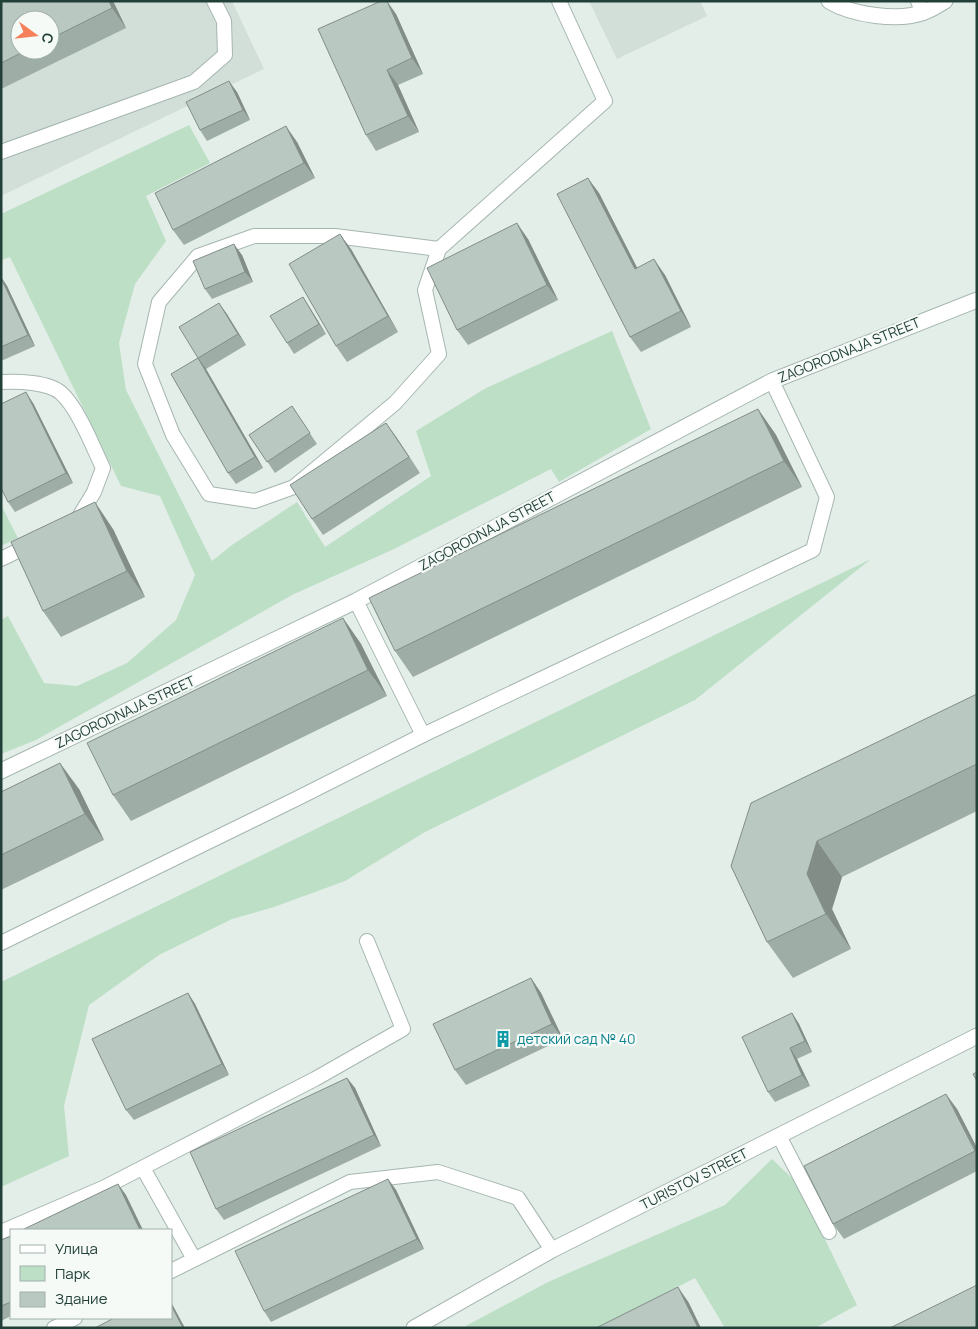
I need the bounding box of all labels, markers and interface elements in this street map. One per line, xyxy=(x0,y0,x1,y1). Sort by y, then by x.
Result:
north arrow xyxy=(10,10,60,60)
text: С xyxy=(38,31,59,46)
street label: ZAGORODNAJA STREET xyxy=(775,312,923,387)
street label: ZAGORODNAJA STREET xyxy=(415,486,559,575)
street label: ZAGORODNAJA STREET xyxy=(52,671,198,752)
building icon: детский сад № 40 xyxy=(493,1029,513,1049)
place label: детский сад № 40 xyxy=(517,1029,636,1048)
street label: TURISTOV STREET xyxy=(637,1143,751,1214)
legend xyxy=(10,1229,172,1319)
text: Улица xyxy=(55,1238,98,1259)
text: Парк xyxy=(55,1263,91,1284)
text: Здание xyxy=(55,1288,108,1309)

